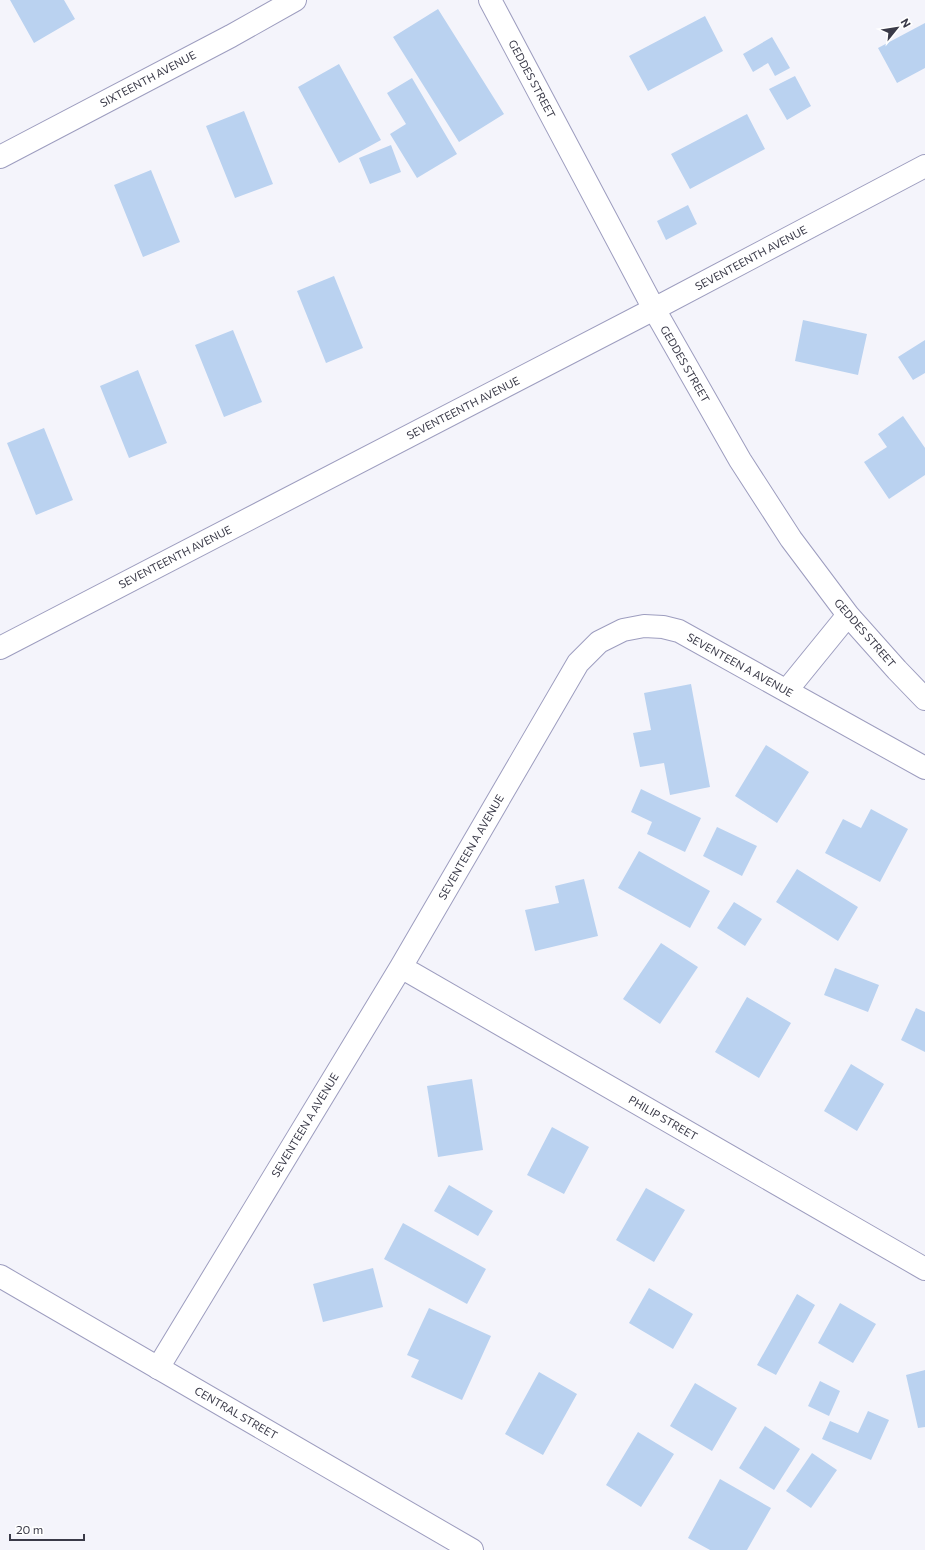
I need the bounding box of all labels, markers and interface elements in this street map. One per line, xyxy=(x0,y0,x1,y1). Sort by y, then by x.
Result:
north arrow xyxy=(877,8,917,48)
text: N xyxy=(898,16,914,30)
street label: GEDDES STREET xyxy=(506,37,559,120)
street label: SIXTEENTH AVENUE xyxy=(98,48,198,109)
street label: SEVENTEENTH AVENUE xyxy=(693,223,809,293)
street label: GEDDES STREET xyxy=(658,323,713,405)
street label: SEVENTEENTH AVENUE xyxy=(404,373,521,442)
street label: SEVENTEENTH AVENUE xyxy=(116,522,233,591)
street label: GEDDES STREET xyxy=(832,596,899,670)
street label: SEVENTEEN A AVENUE xyxy=(685,630,796,699)
street label: SEVENTEEN A AVENUE xyxy=(435,792,506,902)
street label: SEVENTEEN A AVENUE xyxy=(268,1070,341,1179)
street label: PHILIP STREET xyxy=(626,1093,700,1143)
street label: CENTRAL STREET xyxy=(192,1384,280,1442)
scale bar xyxy=(10,1516,84,1542)
text: 20 m xyxy=(16,1522,43,1536)

